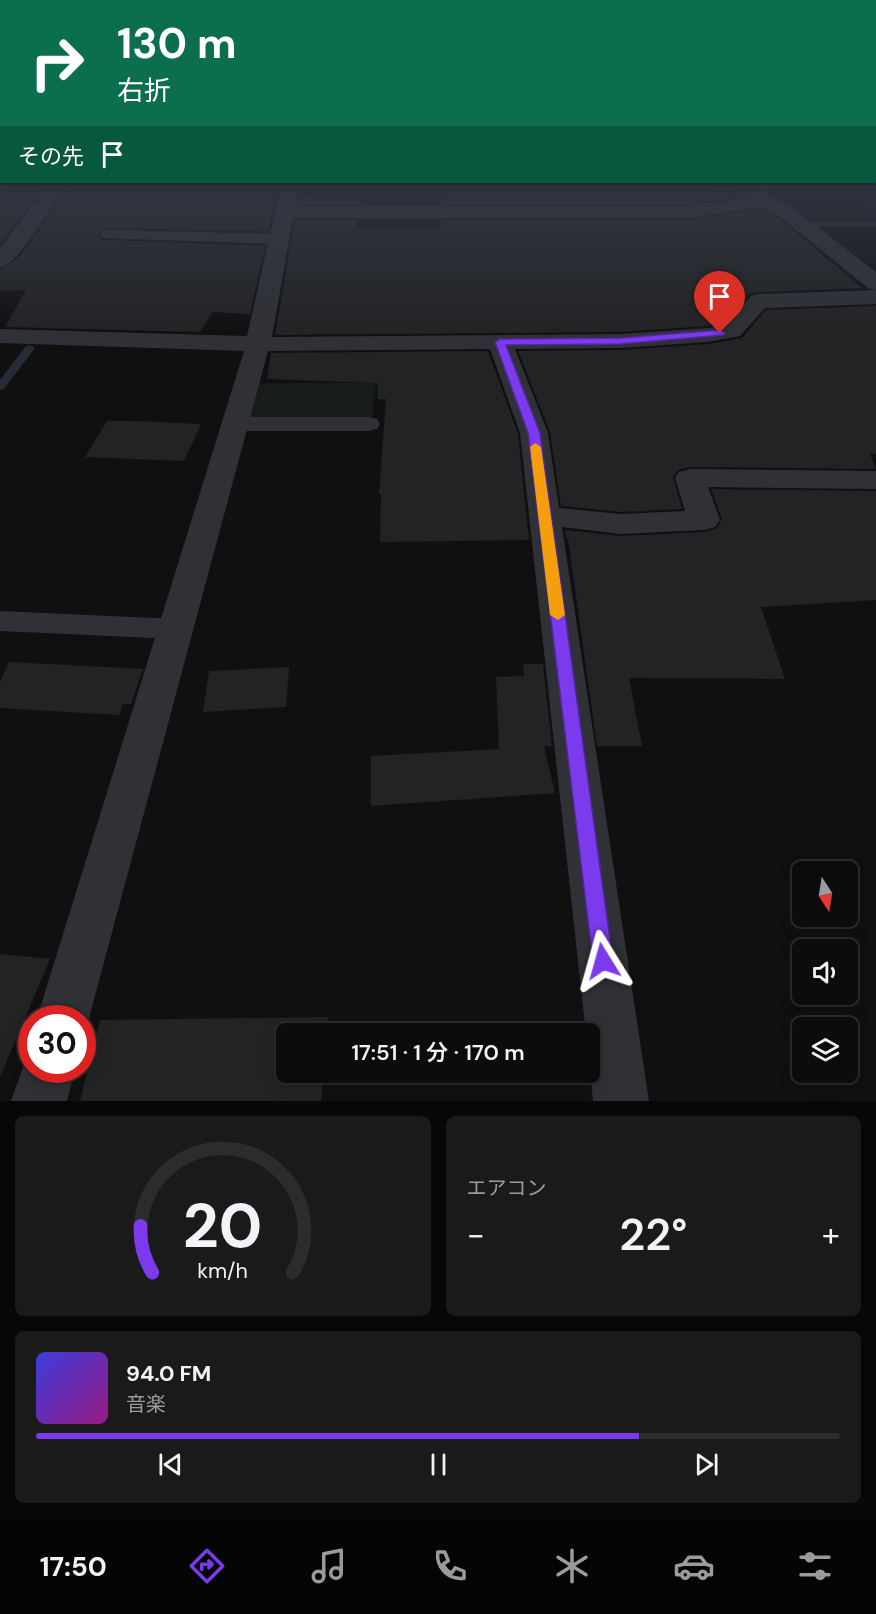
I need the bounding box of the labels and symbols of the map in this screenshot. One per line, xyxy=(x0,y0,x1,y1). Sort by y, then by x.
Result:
pin xyxy=(694,271,745,333)
north arrow xyxy=(792,861,858,927)
position arrow xyxy=(571,929,635,993)
speed limit sign: 30 xyxy=(18,1005,96,1083)

